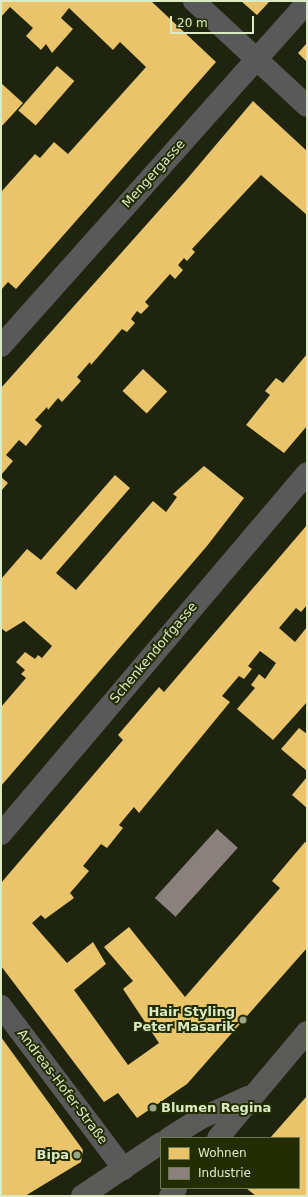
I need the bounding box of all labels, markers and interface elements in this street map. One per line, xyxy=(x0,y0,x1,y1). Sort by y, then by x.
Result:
scale bar xyxy=(172,8,256,34)
text: 20 m xyxy=(177,16,208,30)
street label: Mengergasse xyxy=(119,137,189,211)
street label: Schenkendorfgasse xyxy=(107,599,201,707)
place label: Hair Styling Peter Masarik xyxy=(133,1005,235,1036)
marker: Hair Styling Peter Masarik xyxy=(238,1015,248,1025)
street label: Andreas-Hofer-Straße xyxy=(14,1026,110,1148)
place label: Blumen Regina xyxy=(161,1100,271,1116)
marker: Blumen Regina xyxy=(148,1103,158,1113)
legend xyxy=(160,1137,300,1189)
text: Wohnen xyxy=(198,1146,247,1160)
place label: Bipa xyxy=(37,1147,69,1163)
marker: Bipa xyxy=(72,1150,82,1160)
text: Industrie xyxy=(198,1166,251,1180)

